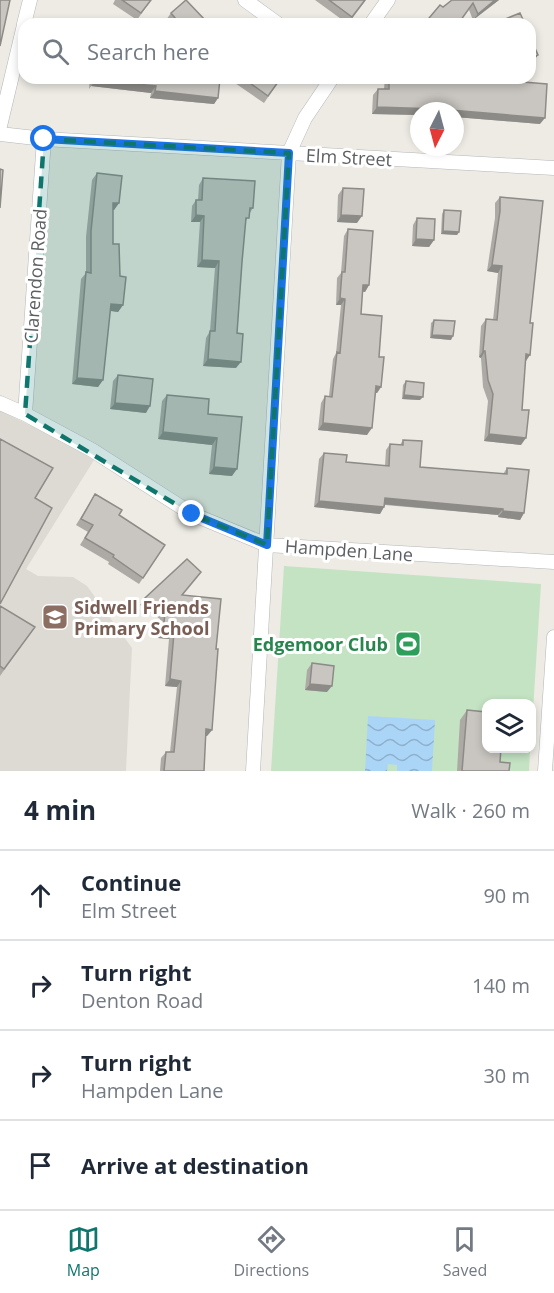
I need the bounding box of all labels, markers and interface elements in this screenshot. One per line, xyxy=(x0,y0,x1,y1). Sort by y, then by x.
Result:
search box xyxy=(18,18,536,84)
icon: search xyxy=(39,35,72,68)
text: Search here xyxy=(87,36,210,66)
north arrow xyxy=(410,102,464,156)
route start xyxy=(30,125,56,151)
street label: Elm Street xyxy=(305,143,393,171)
street label: Clarendon Road xyxy=(18,208,52,344)
route end xyxy=(178,500,204,526)
street label: Hampden Lane xyxy=(284,534,414,566)
place label: Sidwell Friends Primary School xyxy=(74,595,209,640)
school or university icon: Sidwell Friends Primary School xyxy=(40,602,70,632)
sports icon: Edgemoor Club xyxy=(393,629,423,659)
place label: Edgemoor Club xyxy=(253,632,388,656)
map controls xyxy=(482,699,536,753)
button: layers xyxy=(482,699,536,753)
text: 4 min xyxy=(24,792,96,828)
text: Walk · 260 m xyxy=(411,797,530,824)
text: Continue xyxy=(81,867,181,897)
icon: ahead xyxy=(24,879,57,912)
text: 90 m xyxy=(483,882,530,909)
text: Elm Street xyxy=(81,897,177,924)
text: Turn right xyxy=(81,957,192,987)
icon: right xyxy=(24,969,57,1002)
text: 140 m xyxy=(472,972,530,999)
text: Denton Road xyxy=(81,987,203,1014)
text: Turn right xyxy=(81,1047,192,1077)
icon: right xyxy=(24,1059,57,1092)
text: 30 m xyxy=(483,1062,530,1089)
text: Hampden Lane xyxy=(81,1077,224,1104)
icon: arrive xyxy=(24,1149,57,1182)
text: Arrive at destination xyxy=(81,1150,309,1180)
tab: Map xyxy=(67,1223,100,1281)
tab: Directions xyxy=(233,1223,309,1281)
tab: Saved xyxy=(443,1223,487,1281)

